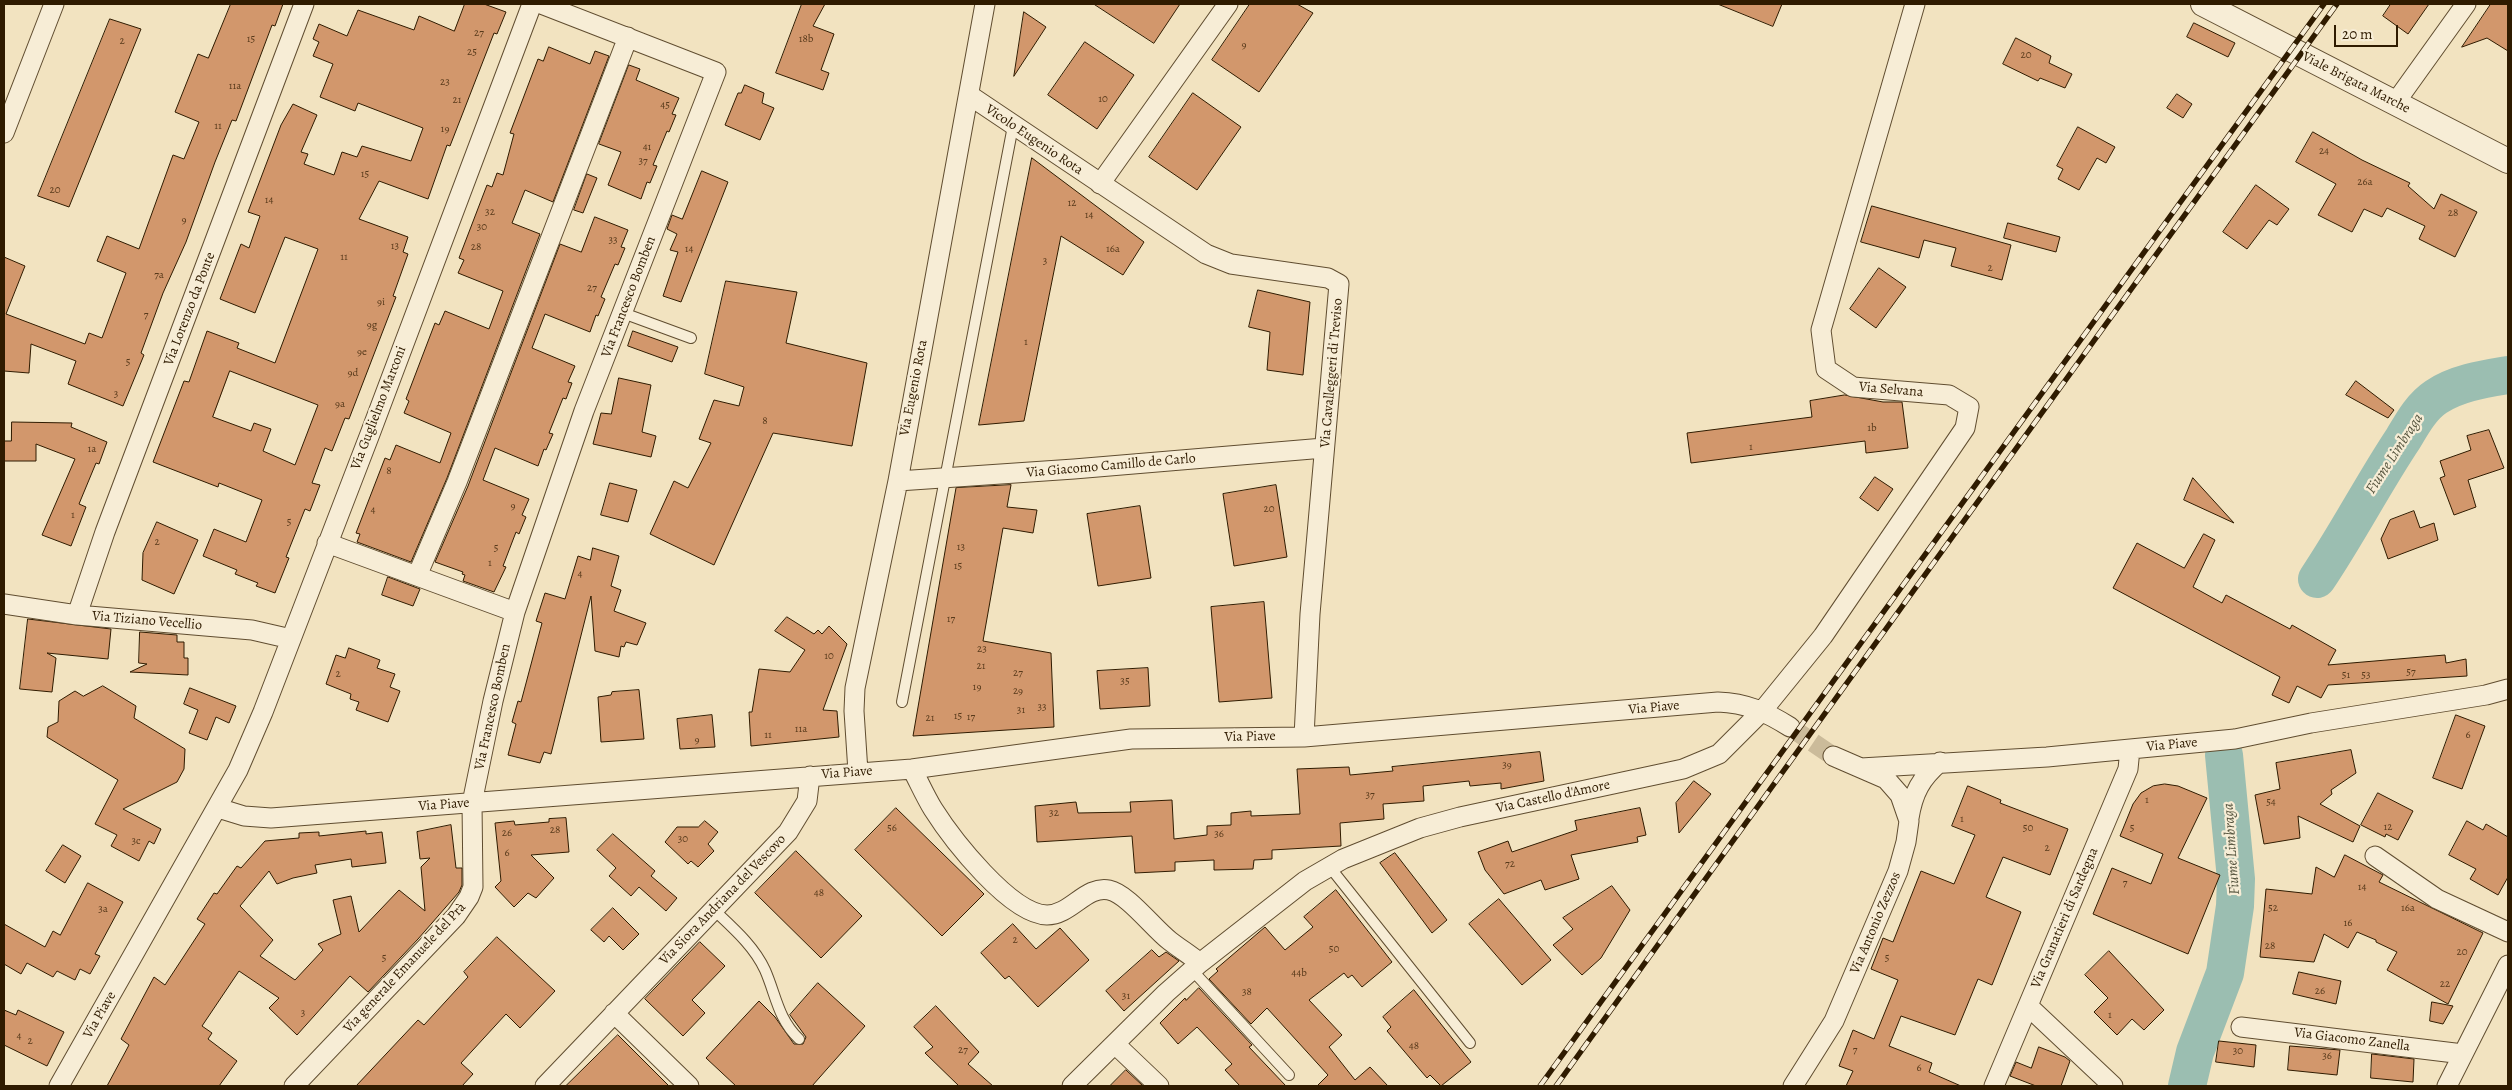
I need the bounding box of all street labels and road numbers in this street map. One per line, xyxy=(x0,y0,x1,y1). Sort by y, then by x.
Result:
street label: Viale Brigata Marche xyxy=(2299,49,2413,117)
street label: Vicolo Eugenio Rota xyxy=(982,101,1086,179)
street label: Via Francesco Bomben xyxy=(598,234,660,360)
street label: Via Lorenzo da Ponte xyxy=(161,250,219,368)
street label: Via Cavalleggeri di Treviso xyxy=(1317,298,1347,448)
street label: Via Eugenio Rota xyxy=(896,338,932,438)
street label: Via Guglielmo Marconi xyxy=(348,344,410,472)
street label: Via Selvana xyxy=(1858,379,1924,401)
street label: Via Giacomo Camillo de Carlo xyxy=(1026,450,1196,482)
street label: Via Tiziano Vecellio xyxy=(91,608,203,634)
street label: Via Francesco Bomben xyxy=(471,642,515,772)
street label: Via Piave xyxy=(1628,697,1680,719)
street label: Via Piave xyxy=(1224,728,1276,746)
street label: Via Piave xyxy=(2146,734,2198,756)
street label: Via Piave xyxy=(821,763,873,783)
street label: Via Castello d'Amore xyxy=(1494,777,1612,817)
street label: Via Piave xyxy=(418,795,470,815)
street label: Via Siora Andriana del Vescovo xyxy=(656,831,790,969)
street label: Via Granatieri di Sardegna xyxy=(2028,845,2102,991)
street label: Via Antonio Zezzos xyxy=(1847,869,1905,977)
street label: Via generale Emanuele del Prà xyxy=(340,899,470,1037)
street label: Via Piave xyxy=(80,989,120,1041)
street label: Via Giacomo Zanella xyxy=(2293,1025,2411,1055)

